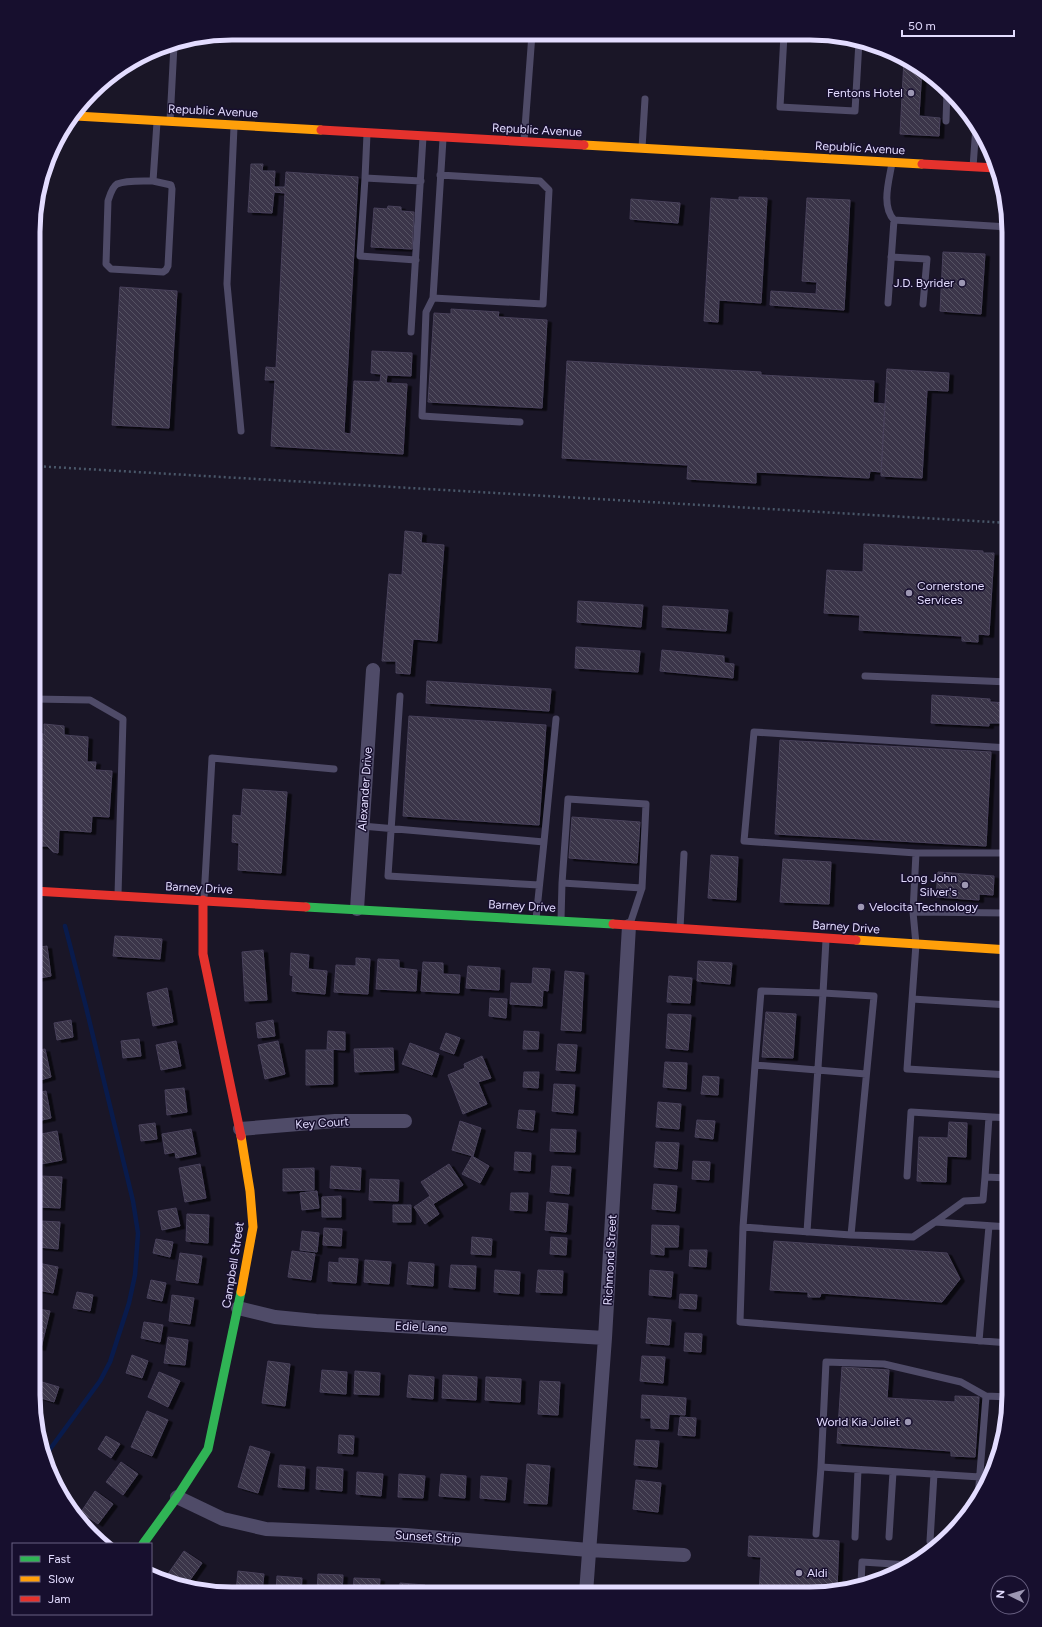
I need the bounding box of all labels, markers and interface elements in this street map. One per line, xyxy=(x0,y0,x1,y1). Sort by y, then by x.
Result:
scale bar xyxy=(902,12,1014,38)
text: 50 m xyxy=(908,19,936,33)
place label: Fentons Hotel xyxy=(827,86,903,100)
marker: Fentons Hotel xyxy=(906,88,916,98)
street label: Republic Avenue xyxy=(168,102,259,120)
street label: Republic Avenue xyxy=(492,121,583,139)
street label: Republic Avenue xyxy=(815,139,906,157)
place label: J.D. Byrider xyxy=(893,276,954,290)
marker: J.D. Byrider xyxy=(957,278,967,288)
place label: Cornerstone Services xyxy=(917,579,985,607)
marker: Cornerstone Services xyxy=(904,588,914,598)
street label: Alexander Drive xyxy=(355,746,375,831)
place label: Long John Silver's xyxy=(901,871,957,899)
street label: Barney Drive xyxy=(165,879,234,897)
marker: Long John Silver's xyxy=(960,880,970,890)
street label: Barney Drive xyxy=(488,897,557,915)
place label: Velocita Technology xyxy=(869,900,979,914)
marker: Velocita Technology xyxy=(856,902,866,912)
street label: Barney Drive xyxy=(812,918,881,936)
street label: Key Court xyxy=(295,1114,350,1132)
street label: Richmond Street xyxy=(601,1214,619,1306)
street label: Campbell Street xyxy=(219,1220,247,1309)
street label: Edie Lane xyxy=(395,1319,448,1335)
place label: World Kia Joliet xyxy=(816,1415,900,1429)
marker: World Kia Joliet xyxy=(903,1417,913,1427)
street label: Sunset Strip xyxy=(394,1528,462,1546)
legend xyxy=(12,1543,152,1615)
text: Fast xyxy=(48,1552,71,1566)
place label: Aldi xyxy=(807,1566,828,1580)
marker: Aldi xyxy=(794,1568,804,1578)
text: Slow xyxy=(48,1572,75,1586)
north arrow xyxy=(990,1575,1030,1615)
text: N xyxy=(994,1589,1007,1599)
text: Jam xyxy=(48,1592,71,1606)

